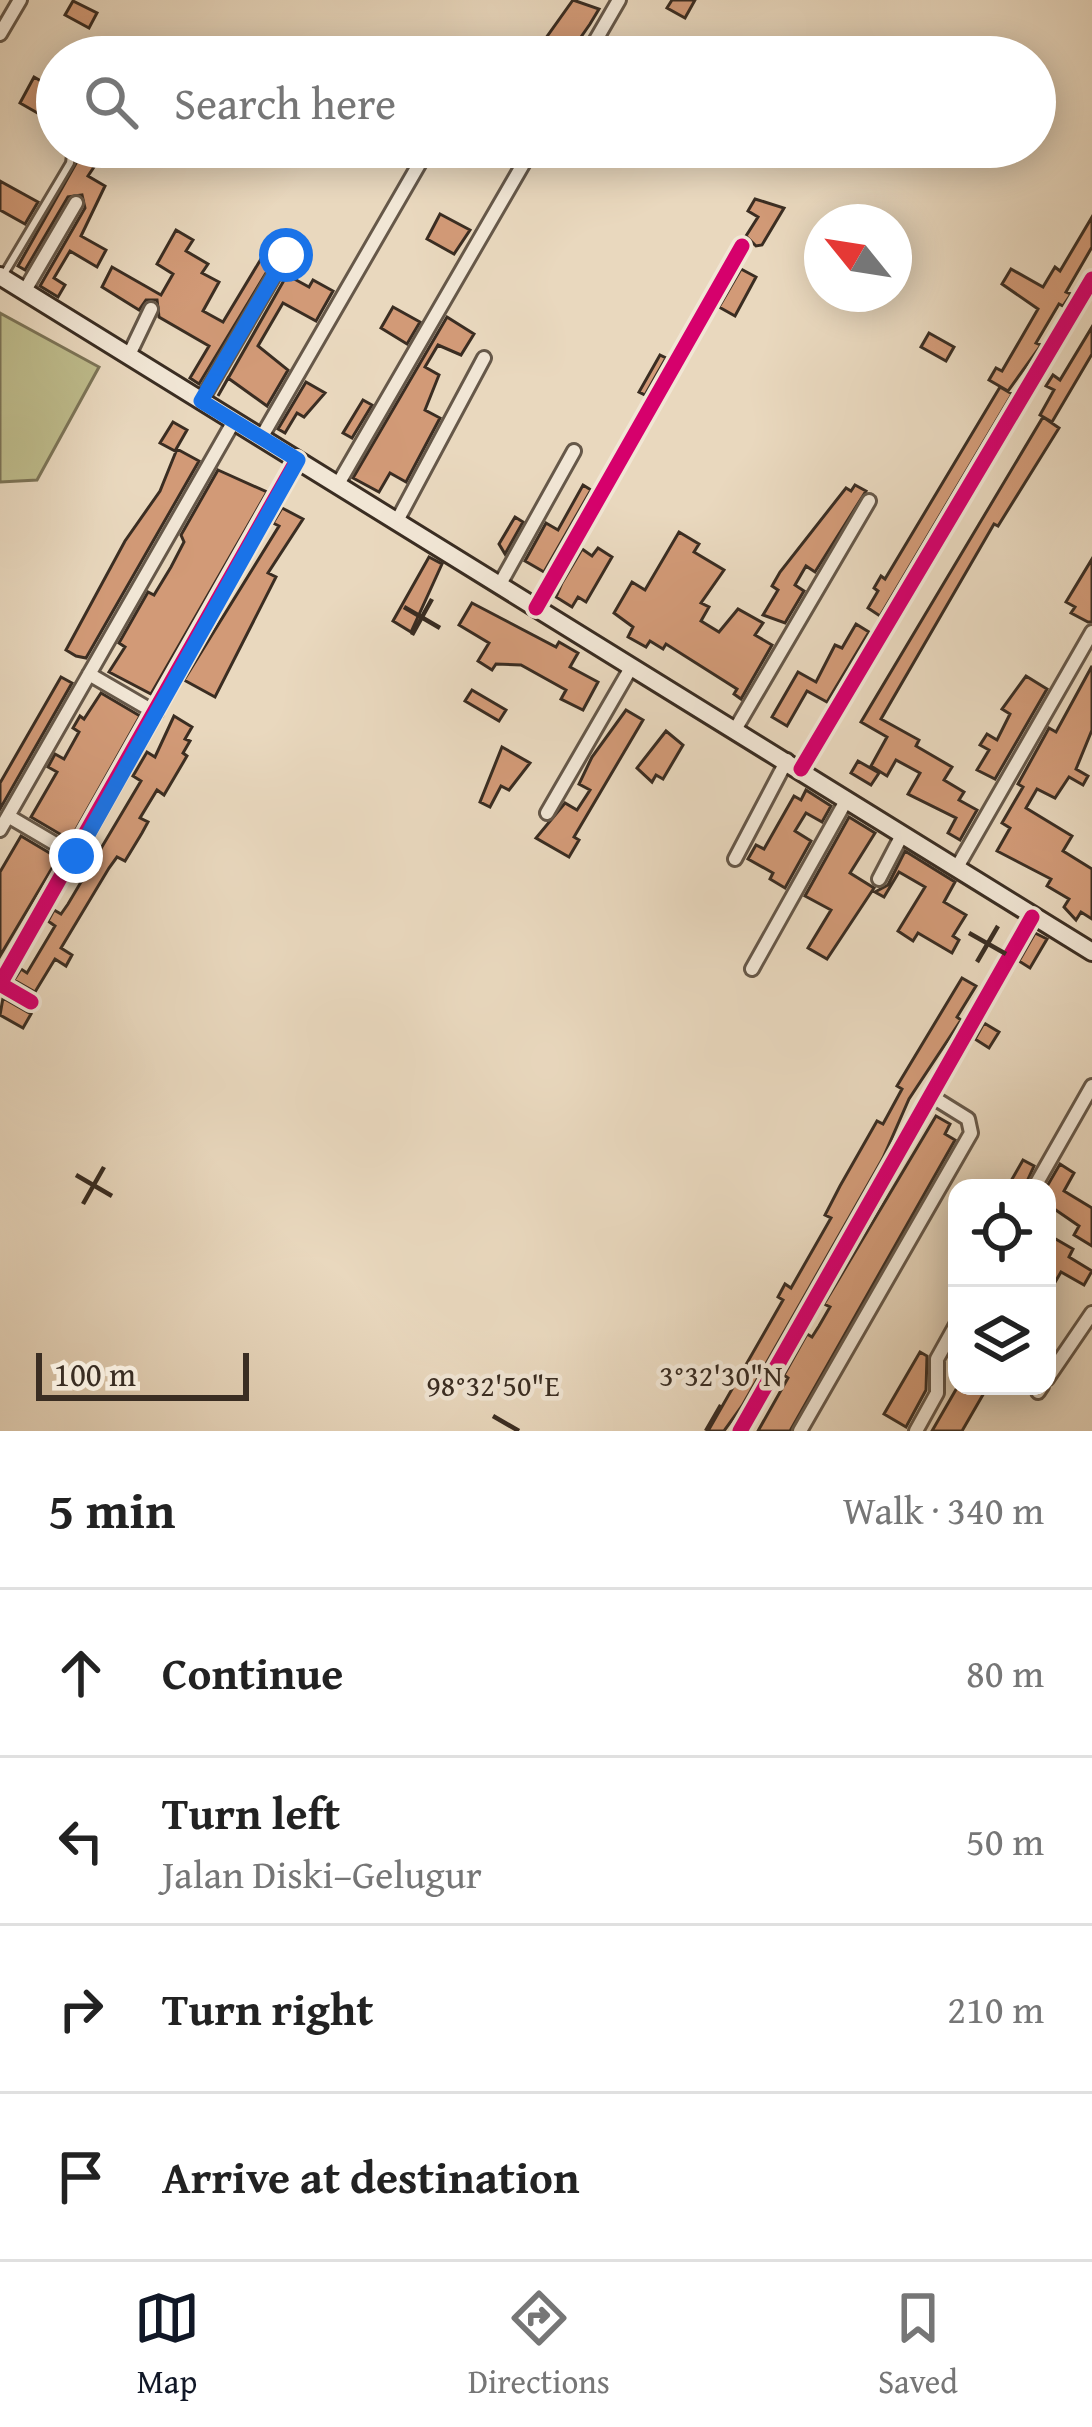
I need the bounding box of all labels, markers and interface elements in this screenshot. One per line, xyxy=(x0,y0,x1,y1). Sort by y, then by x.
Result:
search box xyxy=(36,36,1056,168)
icon: search xyxy=(78,69,144,135)
text: Search here xyxy=(174,70,396,135)
north arrow xyxy=(804,204,912,312)
route start xyxy=(259,228,313,282)
route end xyxy=(49,829,103,883)
map controls xyxy=(948,1179,1056,1395)
button: locate xyxy=(948,1179,1056,1287)
button: layers xyxy=(948,1287,1056,1395)
scale bar xyxy=(36,1347,249,1400)
text: 100 m xyxy=(54,1350,136,1398)
text: 3°32'30"N xyxy=(659,1353,783,1397)
text: 98°32'50"E xyxy=(426,1363,560,1407)
text: 5 min xyxy=(48,1472,175,1547)
text: Walk · 340 m xyxy=(843,1481,1044,1538)
icon: ahead xyxy=(48,1640,114,1706)
text: Continue xyxy=(162,1640,343,1705)
text: 80 m xyxy=(966,1644,1044,1701)
text: Turn left xyxy=(162,1780,340,1845)
icon: left xyxy=(48,1808,114,1874)
text: 50 m xyxy=(966,1812,1044,1869)
text: Jalan Diski–Gelugur xyxy=(162,1845,482,1902)
icon: right xyxy=(48,1976,114,2042)
text: Turn right xyxy=(162,1976,374,2041)
text: 210 m xyxy=(947,1980,1044,2037)
icon: arrive xyxy=(48,2144,114,2210)
text: Arrive at destination xyxy=(162,2144,580,2209)
tab: Map xyxy=(134,2285,200,2405)
tab: Directions xyxy=(468,2285,610,2405)
tab: Saved xyxy=(878,2285,958,2405)

